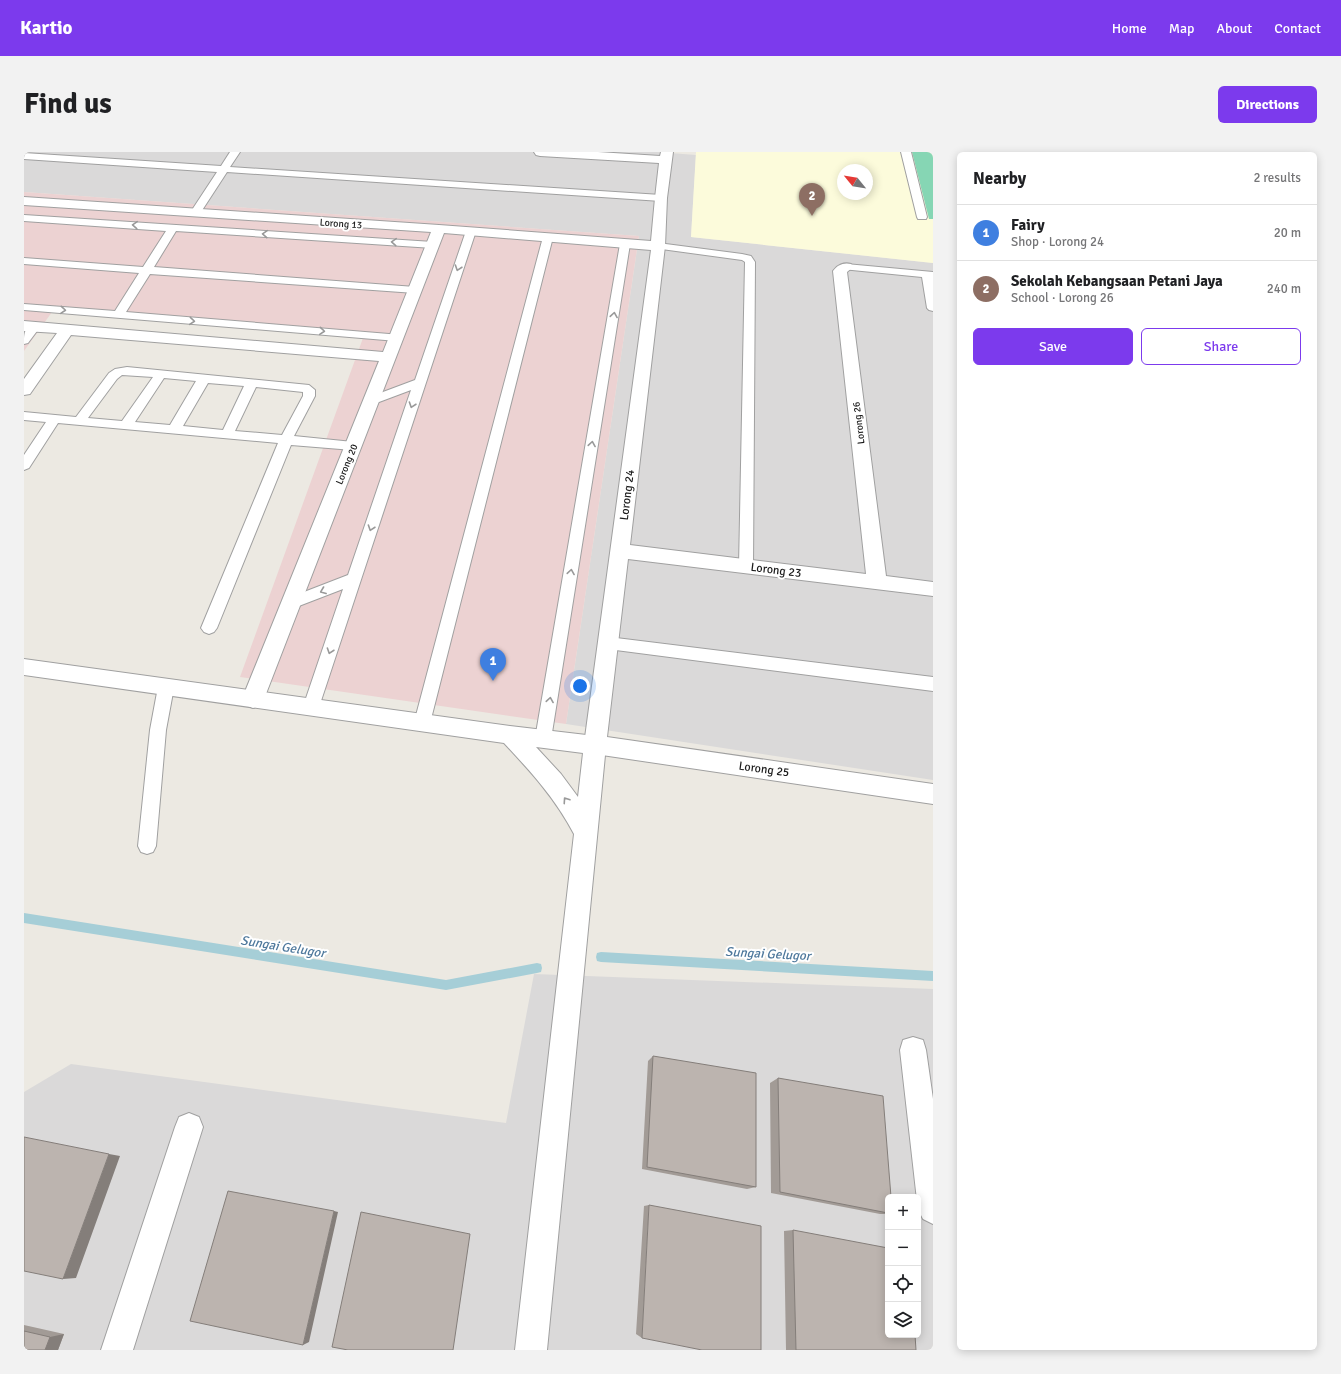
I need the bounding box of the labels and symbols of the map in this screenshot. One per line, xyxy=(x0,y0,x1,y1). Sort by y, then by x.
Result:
north arrow xyxy=(837,164,873,200)
pin: 2 xyxy=(799,183,825,216)
street label: Lorong 13 xyxy=(319,217,363,231)
one-way arrow xyxy=(132,221,138,230)
one-way arrow xyxy=(262,229,268,238)
one-way arrow xyxy=(391,238,397,247)
one-way arrow xyxy=(455,265,463,272)
one-way arrow xyxy=(60,305,66,314)
one-way arrow xyxy=(609,312,617,319)
one-way arrow xyxy=(189,316,195,325)
one-way arrow xyxy=(319,327,325,336)
one-way arrow xyxy=(409,401,417,408)
street label: Lorong 26 xyxy=(850,401,868,445)
one-way arrow xyxy=(587,441,596,447)
street label: Lorong 20 xyxy=(333,442,360,486)
street label: Lorong 24 xyxy=(617,468,638,521)
one-way arrow xyxy=(367,524,376,531)
street label: Lorong 23 xyxy=(750,560,802,581)
one-way arrow xyxy=(566,569,575,575)
one-way arrow xyxy=(319,586,327,594)
one-way arrow xyxy=(326,648,335,655)
pin: 1 xyxy=(480,648,506,681)
your location xyxy=(570,676,590,696)
one-way arrow xyxy=(545,697,554,703)
street label: Lorong 25 xyxy=(738,759,790,780)
one-way arrow xyxy=(563,797,571,804)
water label: Sungai Gelugor xyxy=(239,932,328,962)
water label: Sungai Gelugor xyxy=(725,944,813,964)

